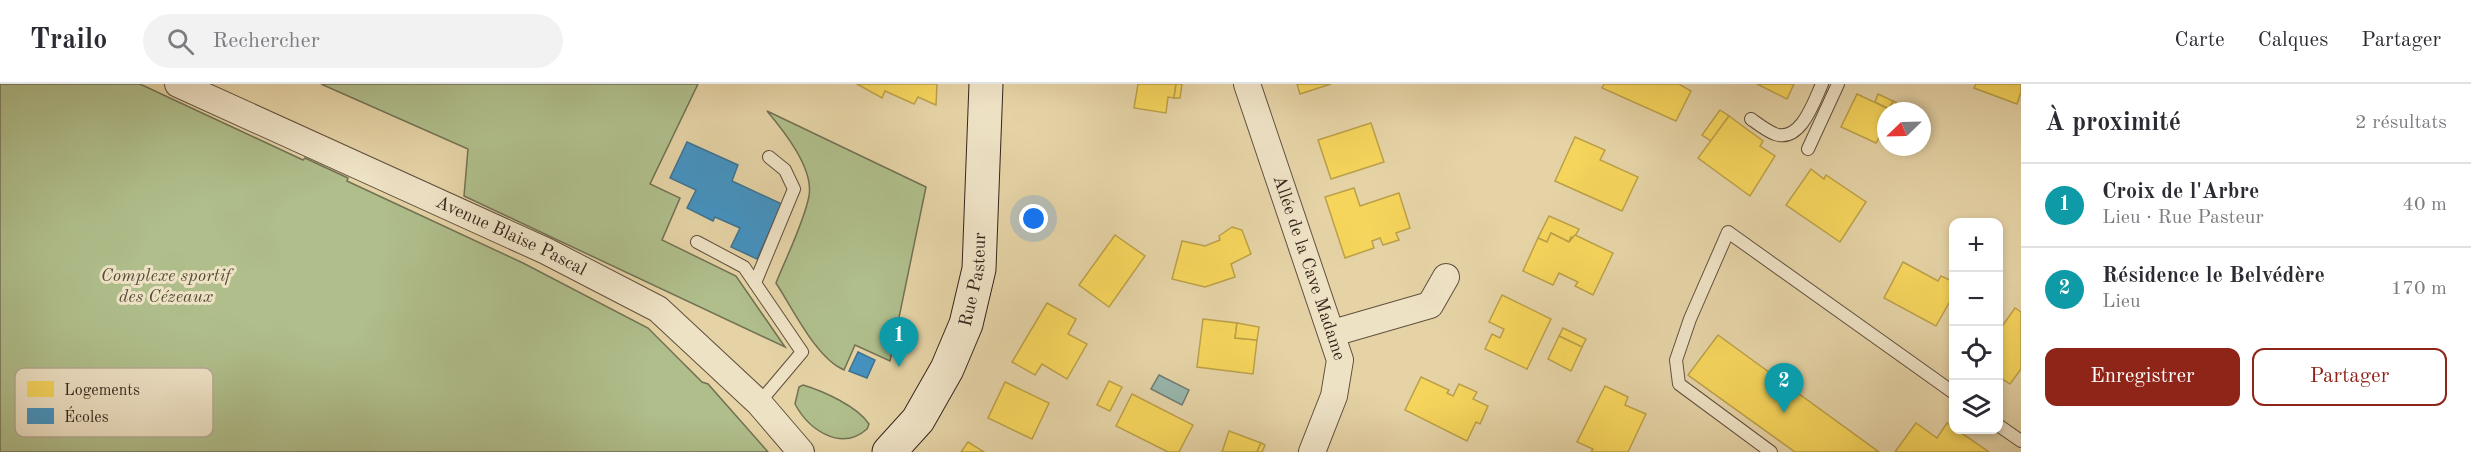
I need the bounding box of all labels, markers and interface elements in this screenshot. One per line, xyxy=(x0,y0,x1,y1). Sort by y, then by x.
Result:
search box xyxy=(143,14,563,68)
icon: search xyxy=(164,25,197,58)
text: Trailo xyxy=(30,27,107,55)
text: Rechercher xyxy=(212,30,320,52)
text: Carte xyxy=(2175,30,2225,51)
text: Calques xyxy=(2258,30,2328,51)
text: Partager xyxy=(2361,30,2441,51)
north arrow xyxy=(1877,102,1931,156)
text: À proximité xyxy=(2045,110,2181,136)
text: 2 résultats xyxy=(2355,113,2447,133)
street label: Allée de la Cave Madame xyxy=(1269,173,1348,363)
text: Croix de l'Arbre xyxy=(2102,181,2259,203)
street label: Avenue Blaise Pascal xyxy=(433,193,589,279)
text: 1 xyxy=(2059,195,2070,215)
text: 40 m xyxy=(2402,195,2447,215)
your location xyxy=(1019,204,1048,233)
text: Lieu · Rue Pasteur xyxy=(2102,208,2264,228)
map controls xyxy=(1949,218,2003,434)
button: + xyxy=(1949,218,2003,272)
street label: Rue Pasteur xyxy=(957,231,989,329)
text: Résidence le Belvédère xyxy=(2102,265,2325,287)
park label: Complexe sportif des Cézeaux xyxy=(101,267,235,306)
button: − xyxy=(1949,272,2003,326)
text: 2 xyxy=(2059,279,2070,299)
text: 170 m xyxy=(2391,279,2447,299)
text: Lieu xyxy=(2102,292,2141,312)
pin: 1 xyxy=(880,318,918,367)
button: locate xyxy=(1949,326,2003,380)
button: Enregistrer xyxy=(2045,348,2240,406)
button: Partager xyxy=(2252,348,2447,406)
pin: 2 xyxy=(1764,364,1804,413)
legend xyxy=(15,368,213,437)
button: layers xyxy=(1949,380,2003,434)
text: Logements xyxy=(64,383,140,399)
text: Écoles xyxy=(64,406,109,426)

